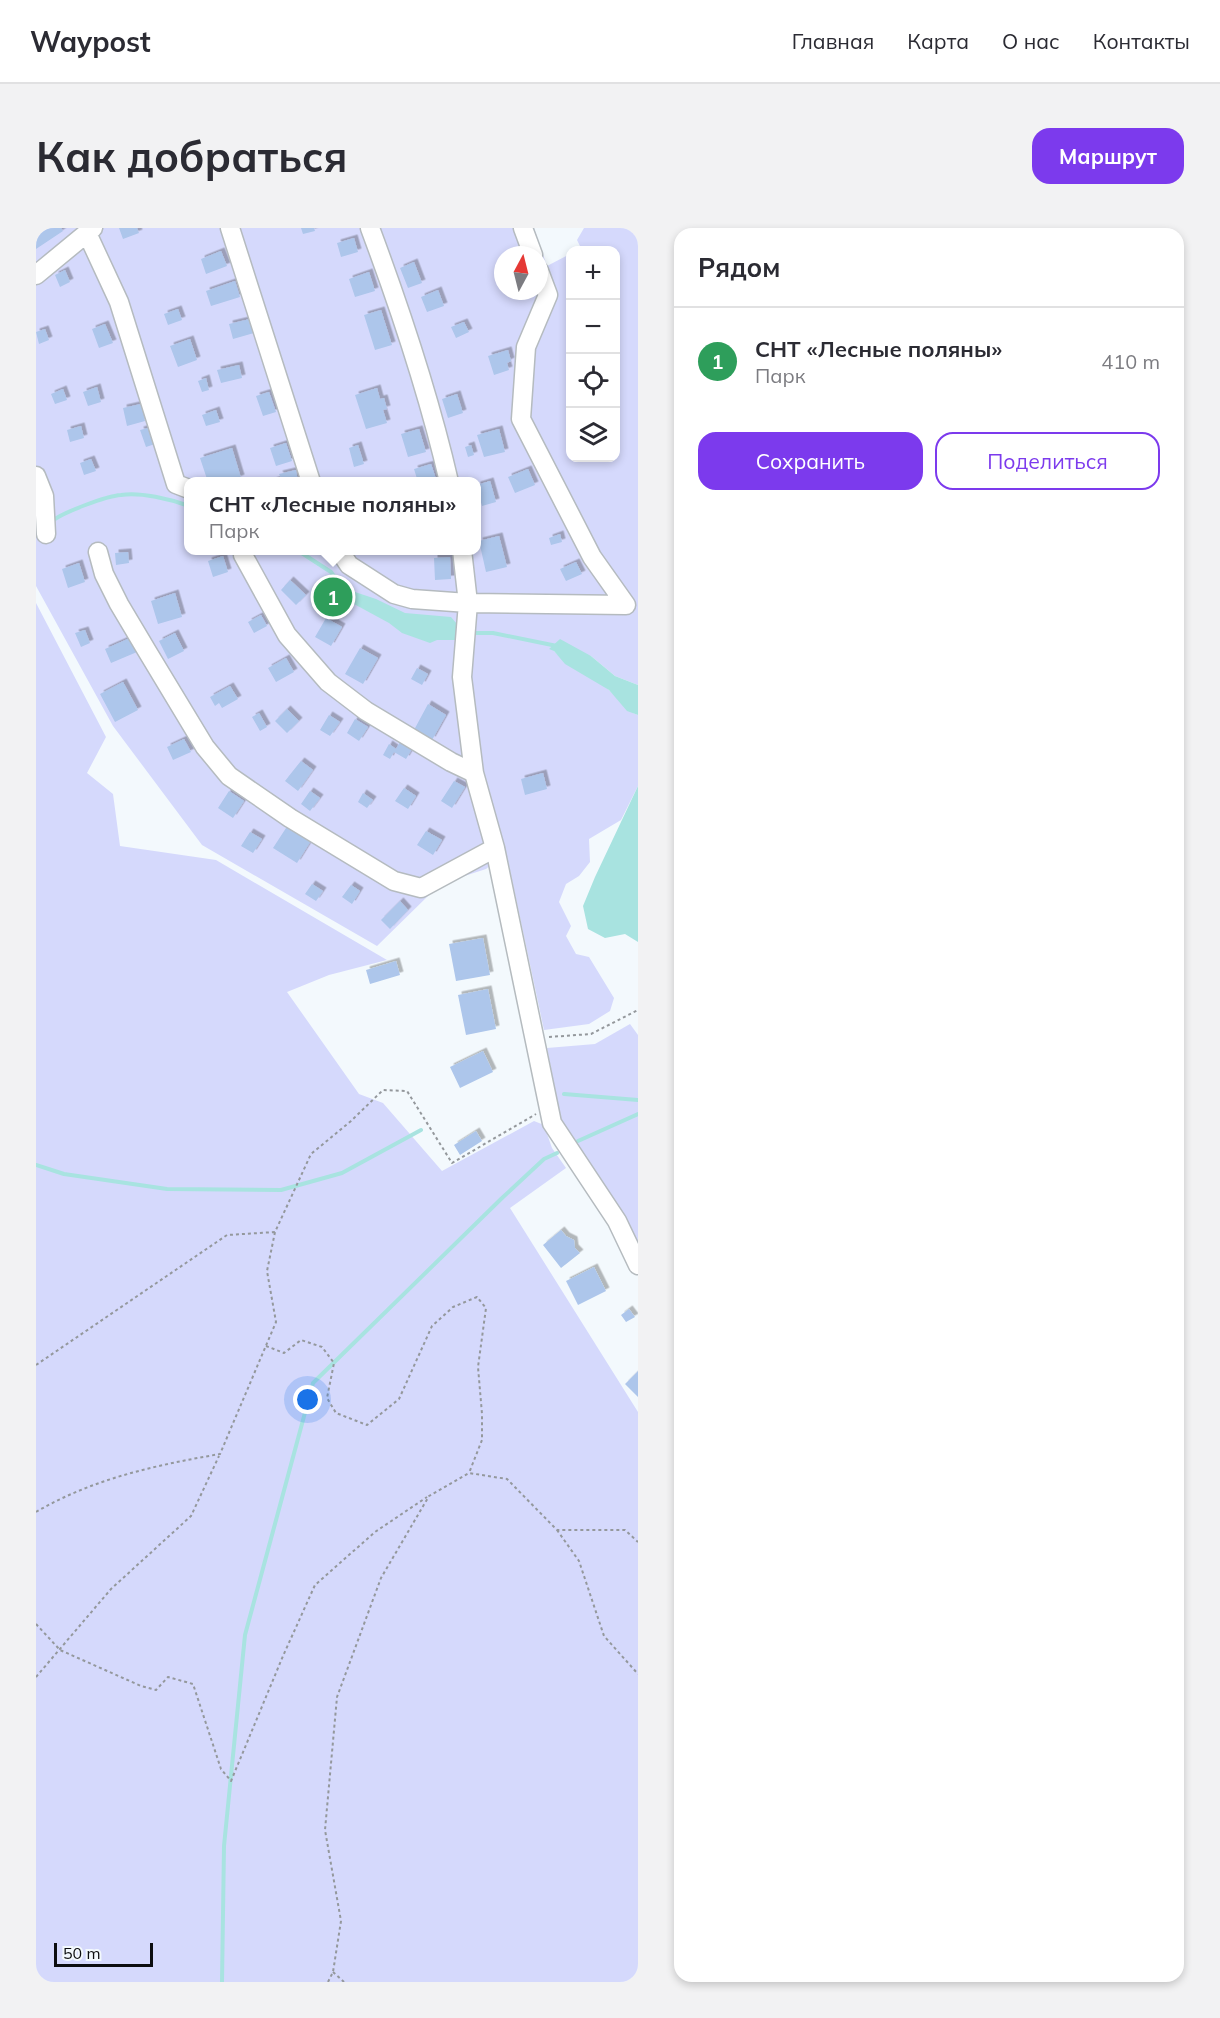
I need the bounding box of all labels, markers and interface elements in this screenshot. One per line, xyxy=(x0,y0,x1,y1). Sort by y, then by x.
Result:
text: Waypost xyxy=(30,24,151,59)
text: Главная xyxy=(792,28,874,54)
text: Карта xyxy=(907,28,969,54)
text: О нас xyxy=(1002,28,1060,54)
text: Контакты xyxy=(1093,28,1190,54)
button: Маршрут xyxy=(1032,128,1184,184)
text: Как добраться xyxy=(36,130,348,183)
north arrow xyxy=(494,246,548,300)
map controls xyxy=(566,246,620,462)
button: + xyxy=(566,246,620,300)
text: Рядом xyxy=(698,251,781,284)
button: − xyxy=(566,300,620,354)
text: СНТ «Лесные поляны» xyxy=(755,335,1002,363)
text: 1 xyxy=(712,349,724,374)
text: 410 m xyxy=(1101,349,1160,374)
button: locate xyxy=(566,354,620,408)
text: Парк xyxy=(755,363,805,388)
button: layers xyxy=(566,408,620,462)
button: Сохранить xyxy=(698,432,923,490)
button: Поделиться xyxy=(935,432,1160,490)
popup xyxy=(184,477,481,555)
text: СНТ «Лесные поляны» xyxy=(209,490,456,518)
text: Парк xyxy=(209,518,259,543)
pin: 1 xyxy=(314,574,352,620)
your location xyxy=(293,1385,322,1414)
scale bar xyxy=(54,1940,153,1968)
text: 50 m xyxy=(63,1943,100,1963)

